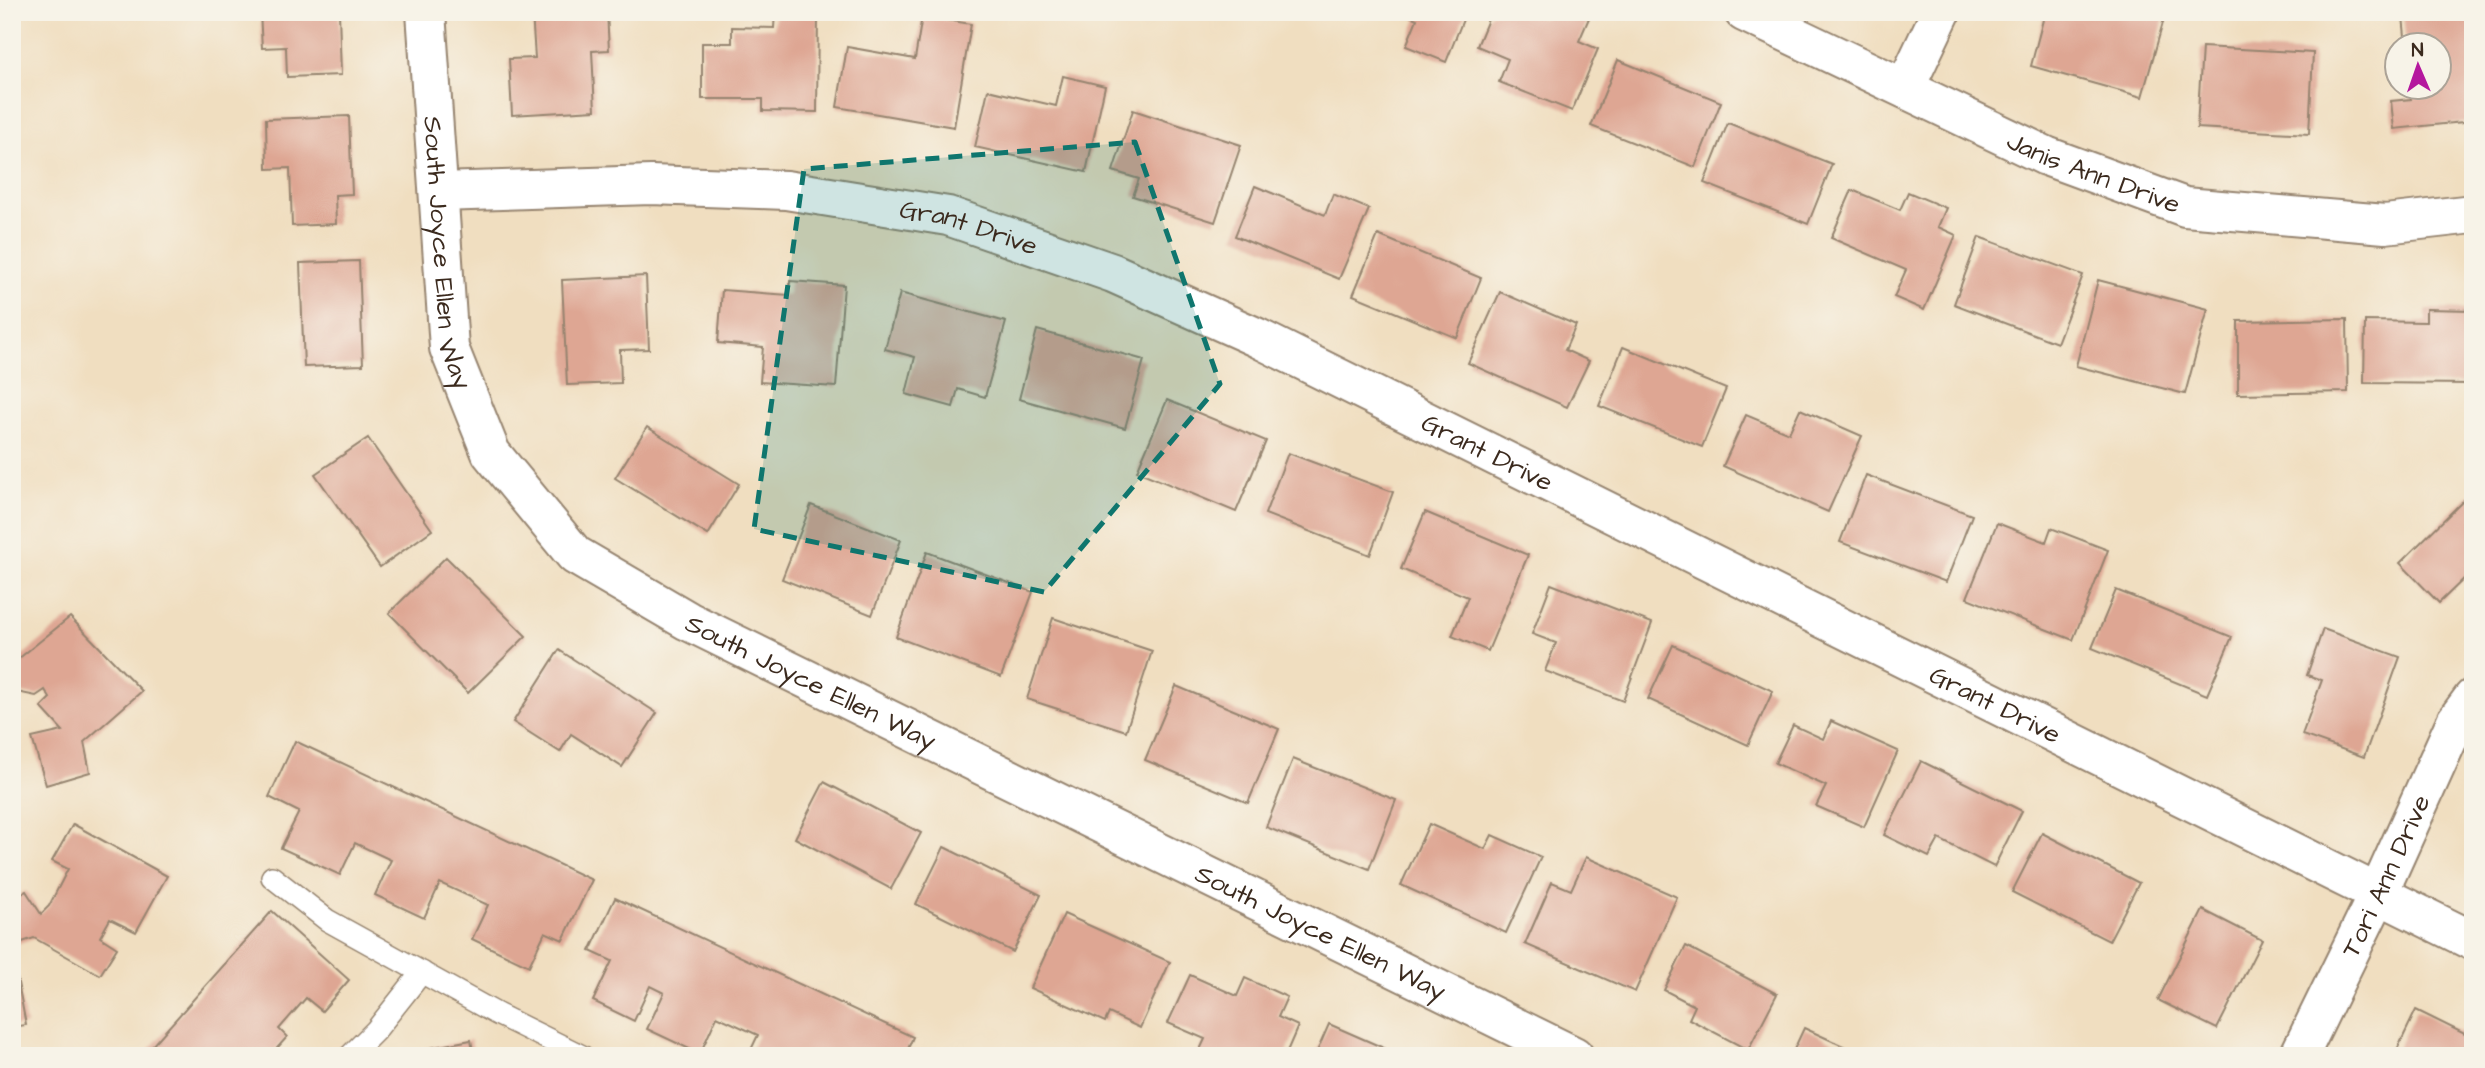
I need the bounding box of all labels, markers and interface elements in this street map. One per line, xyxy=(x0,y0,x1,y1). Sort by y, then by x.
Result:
north arrow xyxy=(2384,32,2454,102)
text: N xyxy=(2411,37,2424,64)
street label: South Joyce Ellen Way xyxy=(414,115,481,395)
street label: Janis Ann Drive xyxy=(2001,123,2185,223)
street label: Grant Drive xyxy=(897,192,1042,265)
street label: Grant Drive xyxy=(1415,405,1559,501)
street label: South Joyce Ellen Way xyxy=(679,606,942,761)
street label: Grant Drive xyxy=(1923,657,2067,753)
street label: Tori Ann Drive xyxy=(2333,789,2439,963)
street label: South Joyce Ellen Way xyxy=(1189,856,1452,1011)

